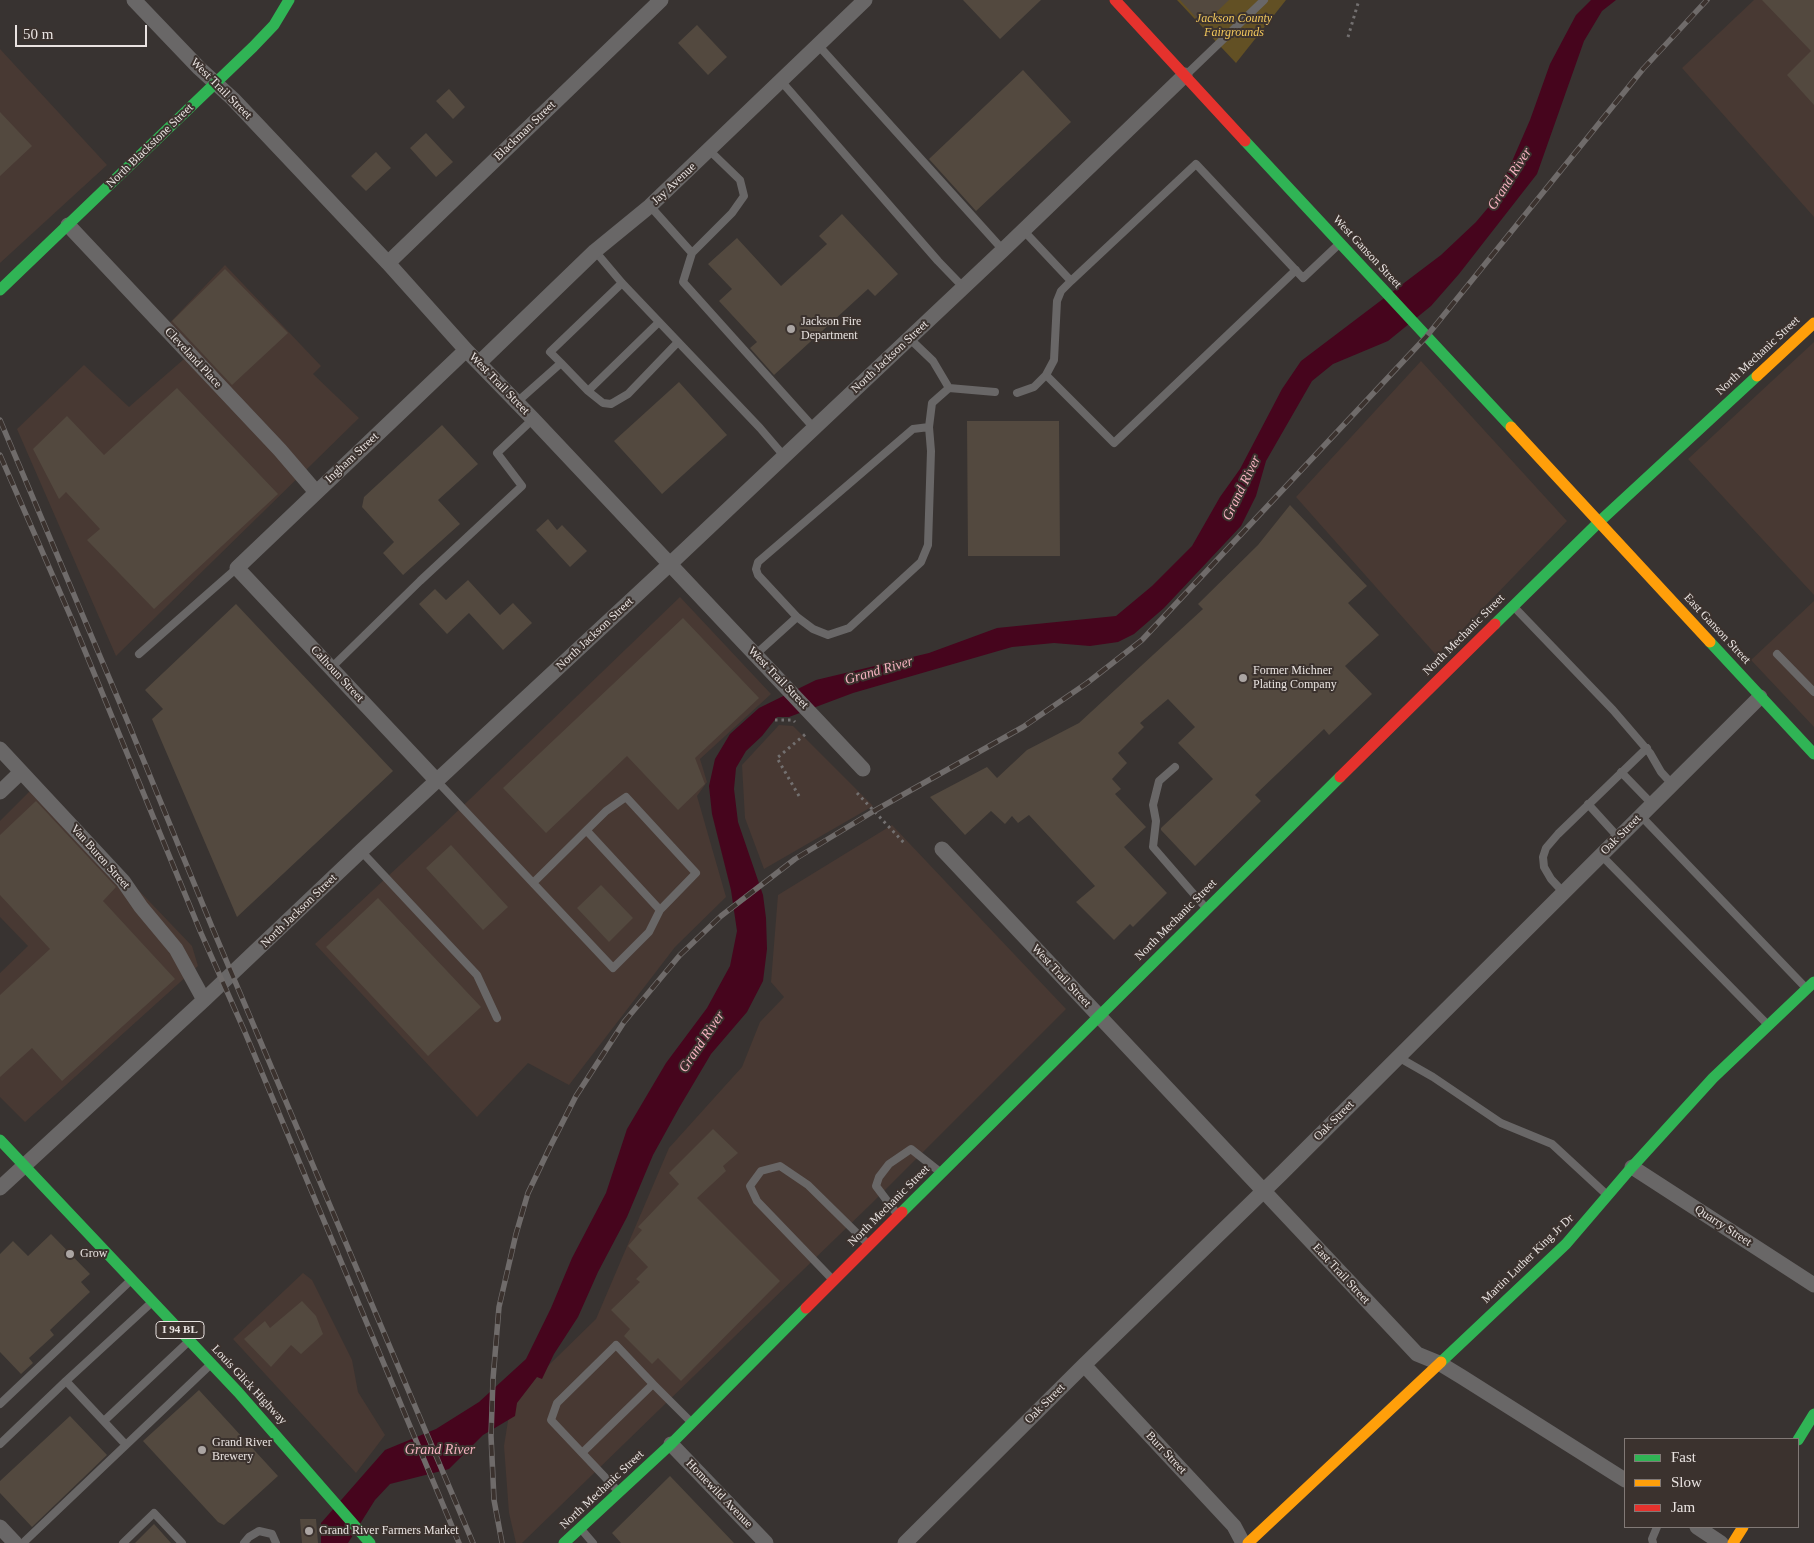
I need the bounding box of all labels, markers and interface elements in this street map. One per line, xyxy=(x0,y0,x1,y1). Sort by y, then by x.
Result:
park label: Jackson County Fairgrounds xyxy=(1196,12,1272,40)
scale bar xyxy=(18,15,150,47)
text: 50 m xyxy=(23,26,53,42)
street label: West Trail Street xyxy=(187,55,255,123)
street label: Blackman Street xyxy=(491,98,559,164)
street label: North Blackstone Street xyxy=(104,101,196,191)
water label: Grand River xyxy=(1484,145,1536,213)
street label: Jay Avenue xyxy=(649,160,699,208)
street label: West Ganson Street xyxy=(1330,213,1404,291)
street label: North Mechanic Street xyxy=(1713,313,1803,399)
place label: Jackson Fire Department xyxy=(801,315,861,343)
street label: North Jackson Street xyxy=(849,318,931,396)
marker: Jackson Fire Department xyxy=(785,323,797,335)
street label: Cleveland Place xyxy=(161,325,225,391)
street label: West Trail Street xyxy=(466,350,532,418)
street label: Ingham Street xyxy=(322,430,382,486)
water label: Grand River xyxy=(1219,453,1265,523)
street label: North Mechanic Street xyxy=(1420,591,1508,679)
street label: East Ganson Street xyxy=(1681,591,1753,667)
street label: North Jackson Street xyxy=(554,595,636,673)
street label: Calhoun Street xyxy=(307,643,367,705)
street label: West Trail Street xyxy=(745,644,811,712)
water label: Grand River xyxy=(843,653,915,689)
place label: Former Michner Plating Company xyxy=(1253,664,1337,692)
marker: Former Michner Plating Company xyxy=(1237,672,1249,684)
street label: Oak Street xyxy=(1598,812,1644,858)
street label: Van Buren Street xyxy=(67,822,133,892)
street label: North Jackson Street xyxy=(258,871,340,951)
street label: North Mechanic Street xyxy=(1132,876,1220,964)
street label: West Trail Street xyxy=(1028,942,1094,1010)
water label: Grand River xyxy=(675,1008,729,1076)
street label: Oak Street xyxy=(1311,1098,1357,1144)
street label: North Mechanic Street xyxy=(845,1162,933,1250)
street label: Quarry Street xyxy=(1692,1202,1754,1250)
street label: Martin Luther King Jr Dr xyxy=(1479,1211,1577,1307)
street label: East Trail Street xyxy=(1309,1241,1373,1307)
place label: Grow xyxy=(80,1247,107,1261)
marker: Grow xyxy=(64,1248,76,1260)
road number: I 94 BL xyxy=(156,1322,204,1338)
street label: Louis Glick Highway xyxy=(208,1342,290,1428)
street label: Oak Street xyxy=(1022,1381,1068,1427)
street label: Burr Street xyxy=(1143,1429,1189,1477)
place label: Grand River Brewery xyxy=(212,1436,272,1464)
legend xyxy=(1624,1438,1799,1528)
water label: Grand River xyxy=(405,1442,475,1458)
marker: Grand River Brewery xyxy=(196,1444,208,1456)
street label: North Mechanic Street xyxy=(557,1447,647,1533)
text: Fast xyxy=(1671,1449,1696,1465)
street label: Homewild Avenue xyxy=(683,1457,755,1531)
text: Slow xyxy=(1671,1474,1702,1490)
text: Jam xyxy=(1671,1499,1695,1515)
place label: Grand River Farmers Market xyxy=(319,1524,459,1538)
marker: Grand River Farmers Market xyxy=(303,1525,315,1537)

